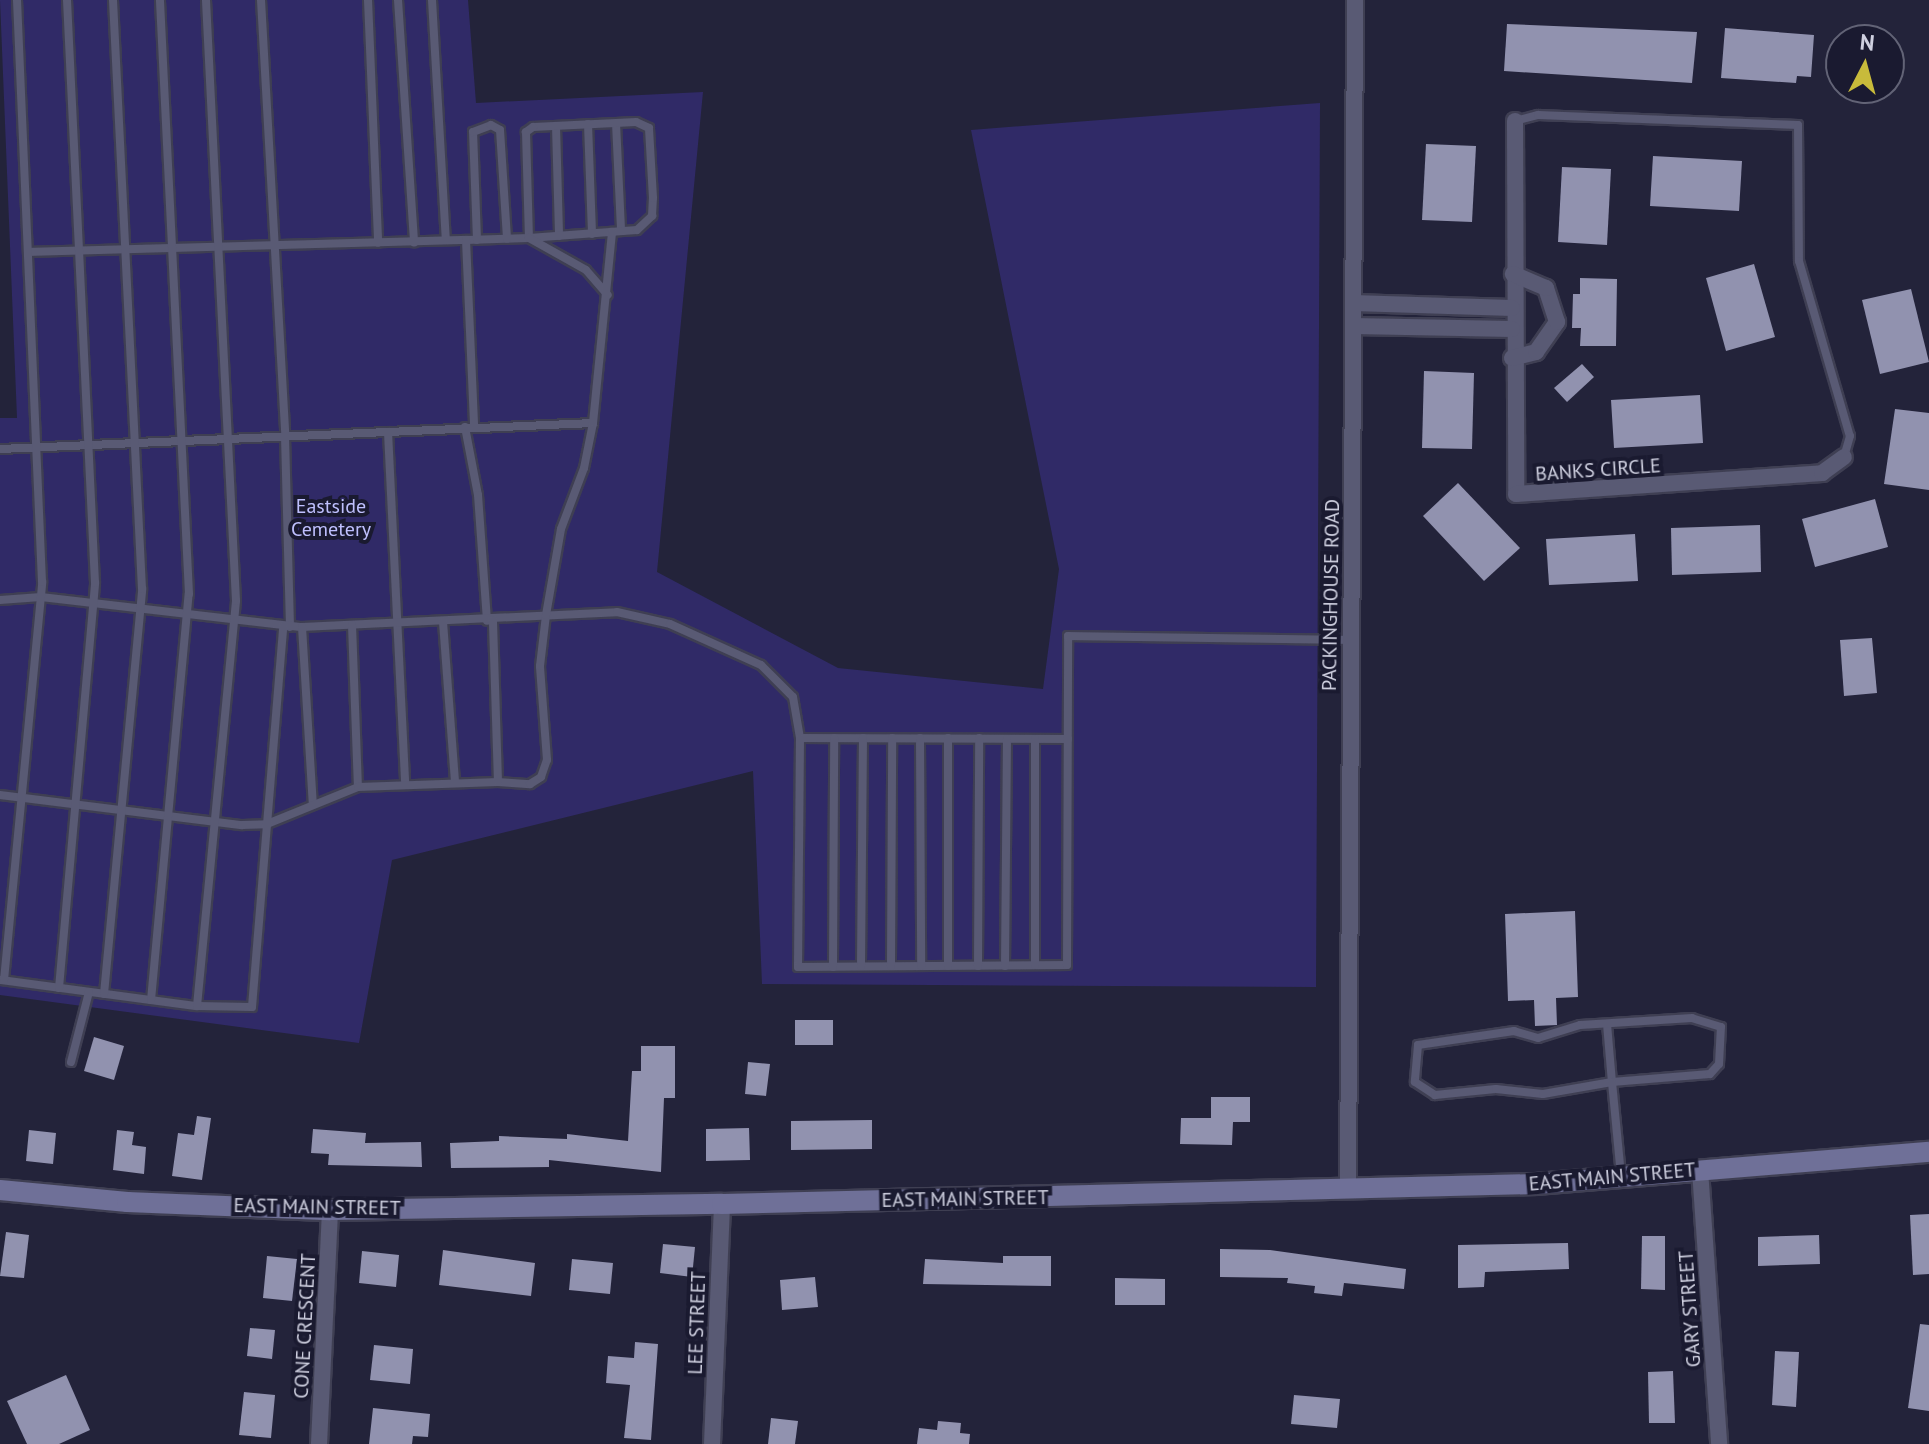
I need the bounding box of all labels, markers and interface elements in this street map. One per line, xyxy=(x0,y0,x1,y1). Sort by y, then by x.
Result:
north arrow xyxy=(1825,24,1905,104)
text: N xyxy=(1859,27,1876,57)
street label: BANKS CIRCLE xyxy=(1534,454,1662,486)
park label: Eastside Cemetery xyxy=(291,494,371,541)
street label: PACKINGHOUSE ROAD xyxy=(1317,499,1345,691)
street label: EAST MAIN STREET xyxy=(1527,1158,1697,1196)
street label: EAST MAIN STREET xyxy=(881,1186,1049,1212)
street label: EAST MAIN STREET xyxy=(233,1194,401,1220)
street label: GARY STREET xyxy=(1674,1250,1706,1368)
street label: CONE CRESCENT xyxy=(289,1253,321,1399)
street label: LEE STREET xyxy=(683,1271,711,1375)

